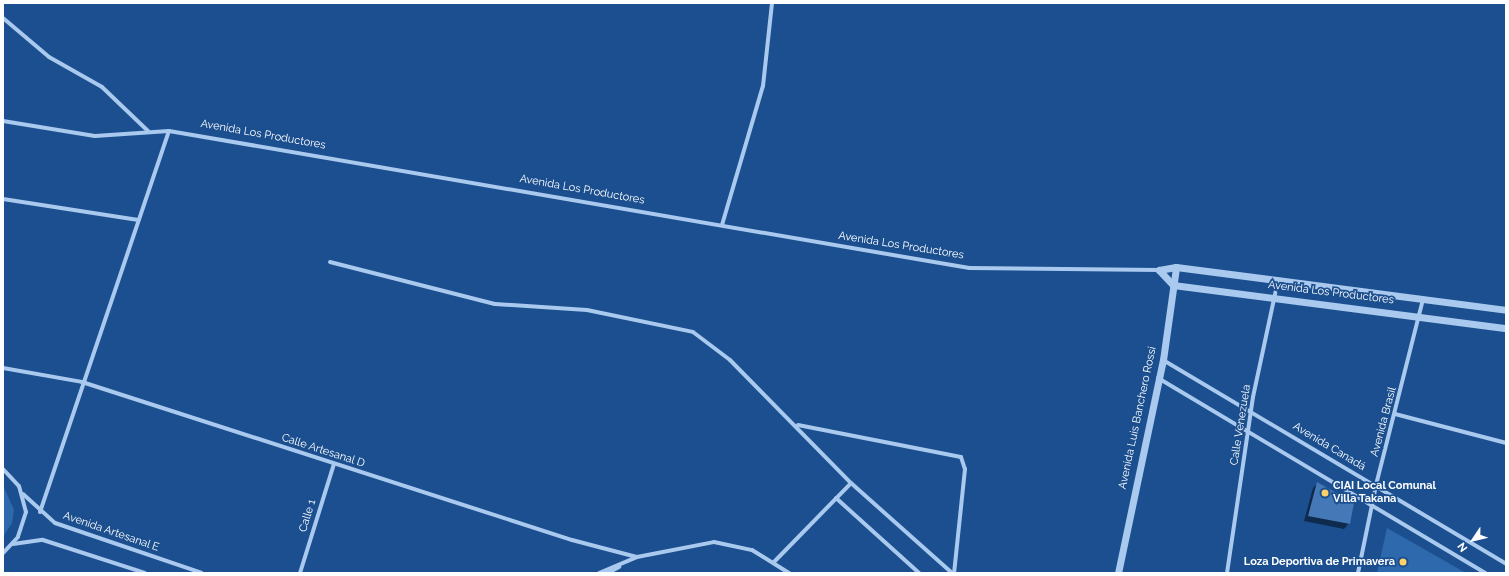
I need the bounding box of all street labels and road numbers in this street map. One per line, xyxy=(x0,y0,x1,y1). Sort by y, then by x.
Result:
street label: Avenida Los Productores xyxy=(199,118,327,152)
street label: Avenida Los Productores xyxy=(518,173,646,207)
street label: Avenida Los Productores xyxy=(837,230,965,262)
street label: Avenida Los Productores xyxy=(1267,279,1395,307)
street label: Avenida Luis Banchero Rossi xyxy=(1116,346,1160,490)
street label: Calle Venezuela xyxy=(1228,383,1254,467)
street label: Avenida Brasil xyxy=(1368,386,1400,458)
street label: Avenida Canadá xyxy=(1290,420,1368,474)
street label: Calle Artesanal D xyxy=(279,431,367,471)
street label: Calle 1 xyxy=(297,498,319,534)
street label: Avenida Artesanal E xyxy=(61,509,161,555)

